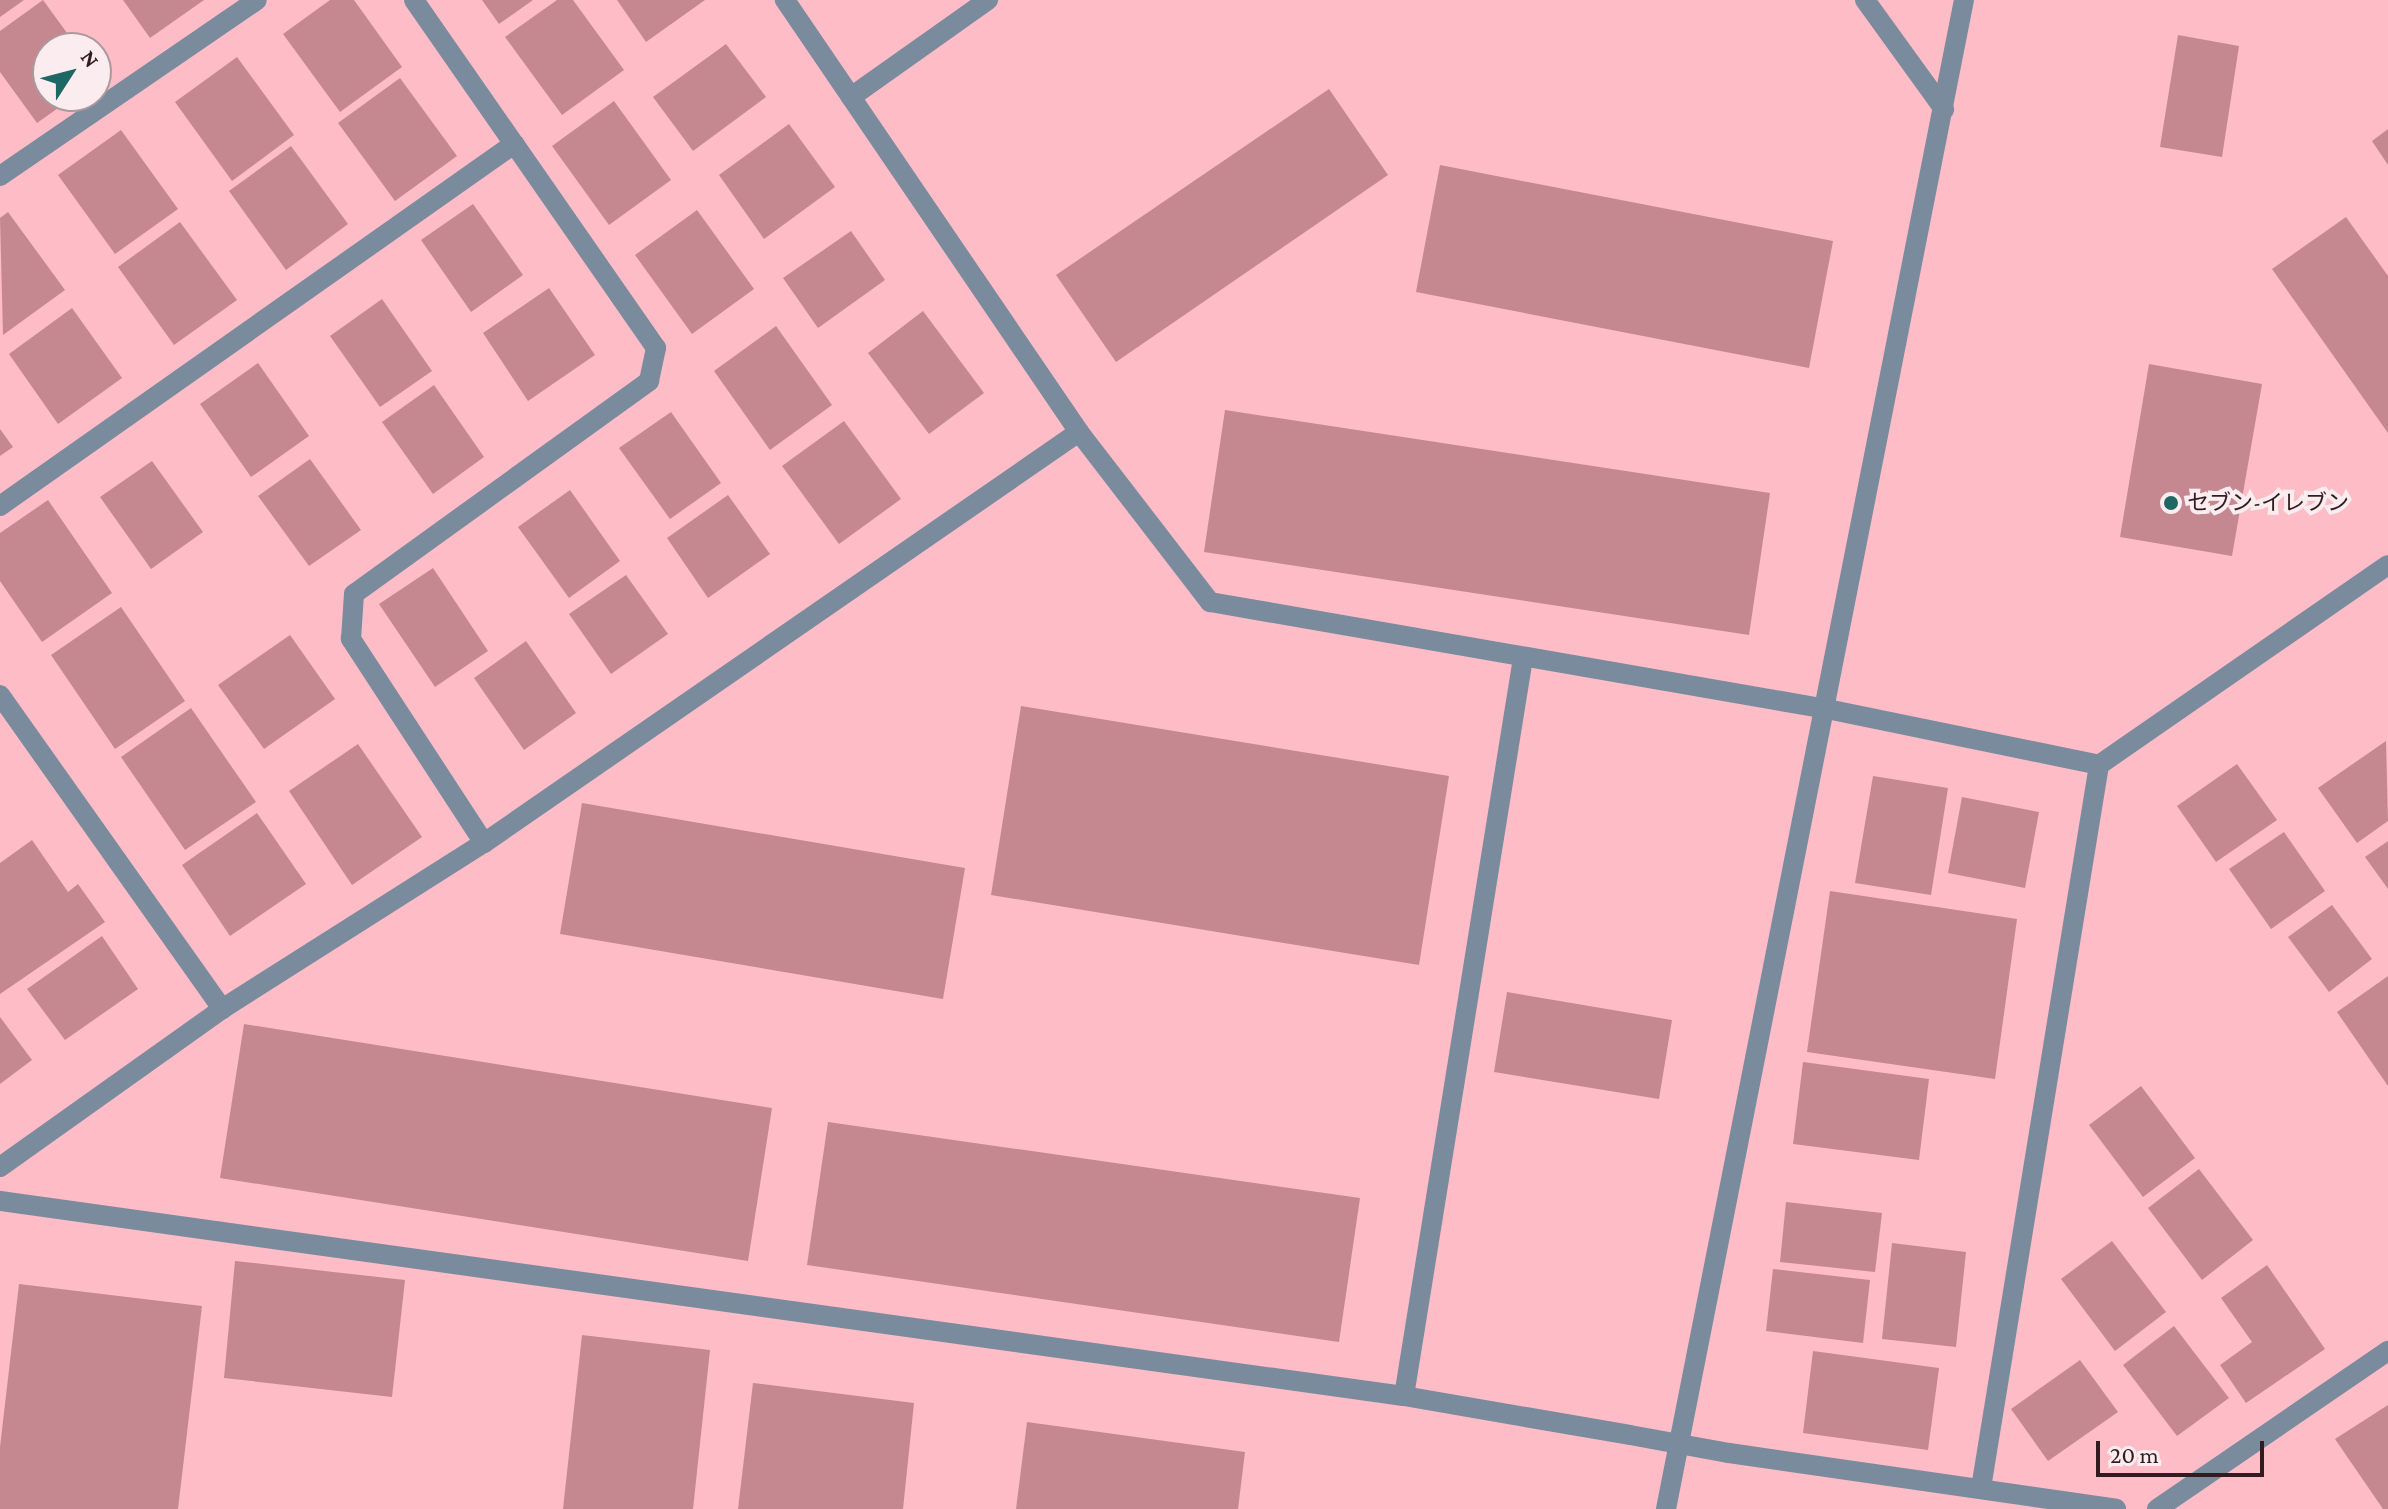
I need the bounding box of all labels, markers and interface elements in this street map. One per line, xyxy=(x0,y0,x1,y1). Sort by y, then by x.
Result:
north arrow xyxy=(32,32,112,112)
text: N xyxy=(76,45,105,72)
place label: セブン-イレブン xyxy=(2187,490,2349,516)
marker: セブン-イレブン xyxy=(2162,494,2180,512)
scale bar xyxy=(2100,1425,2268,1475)
text: 20 m xyxy=(2110,1441,2159,1468)

